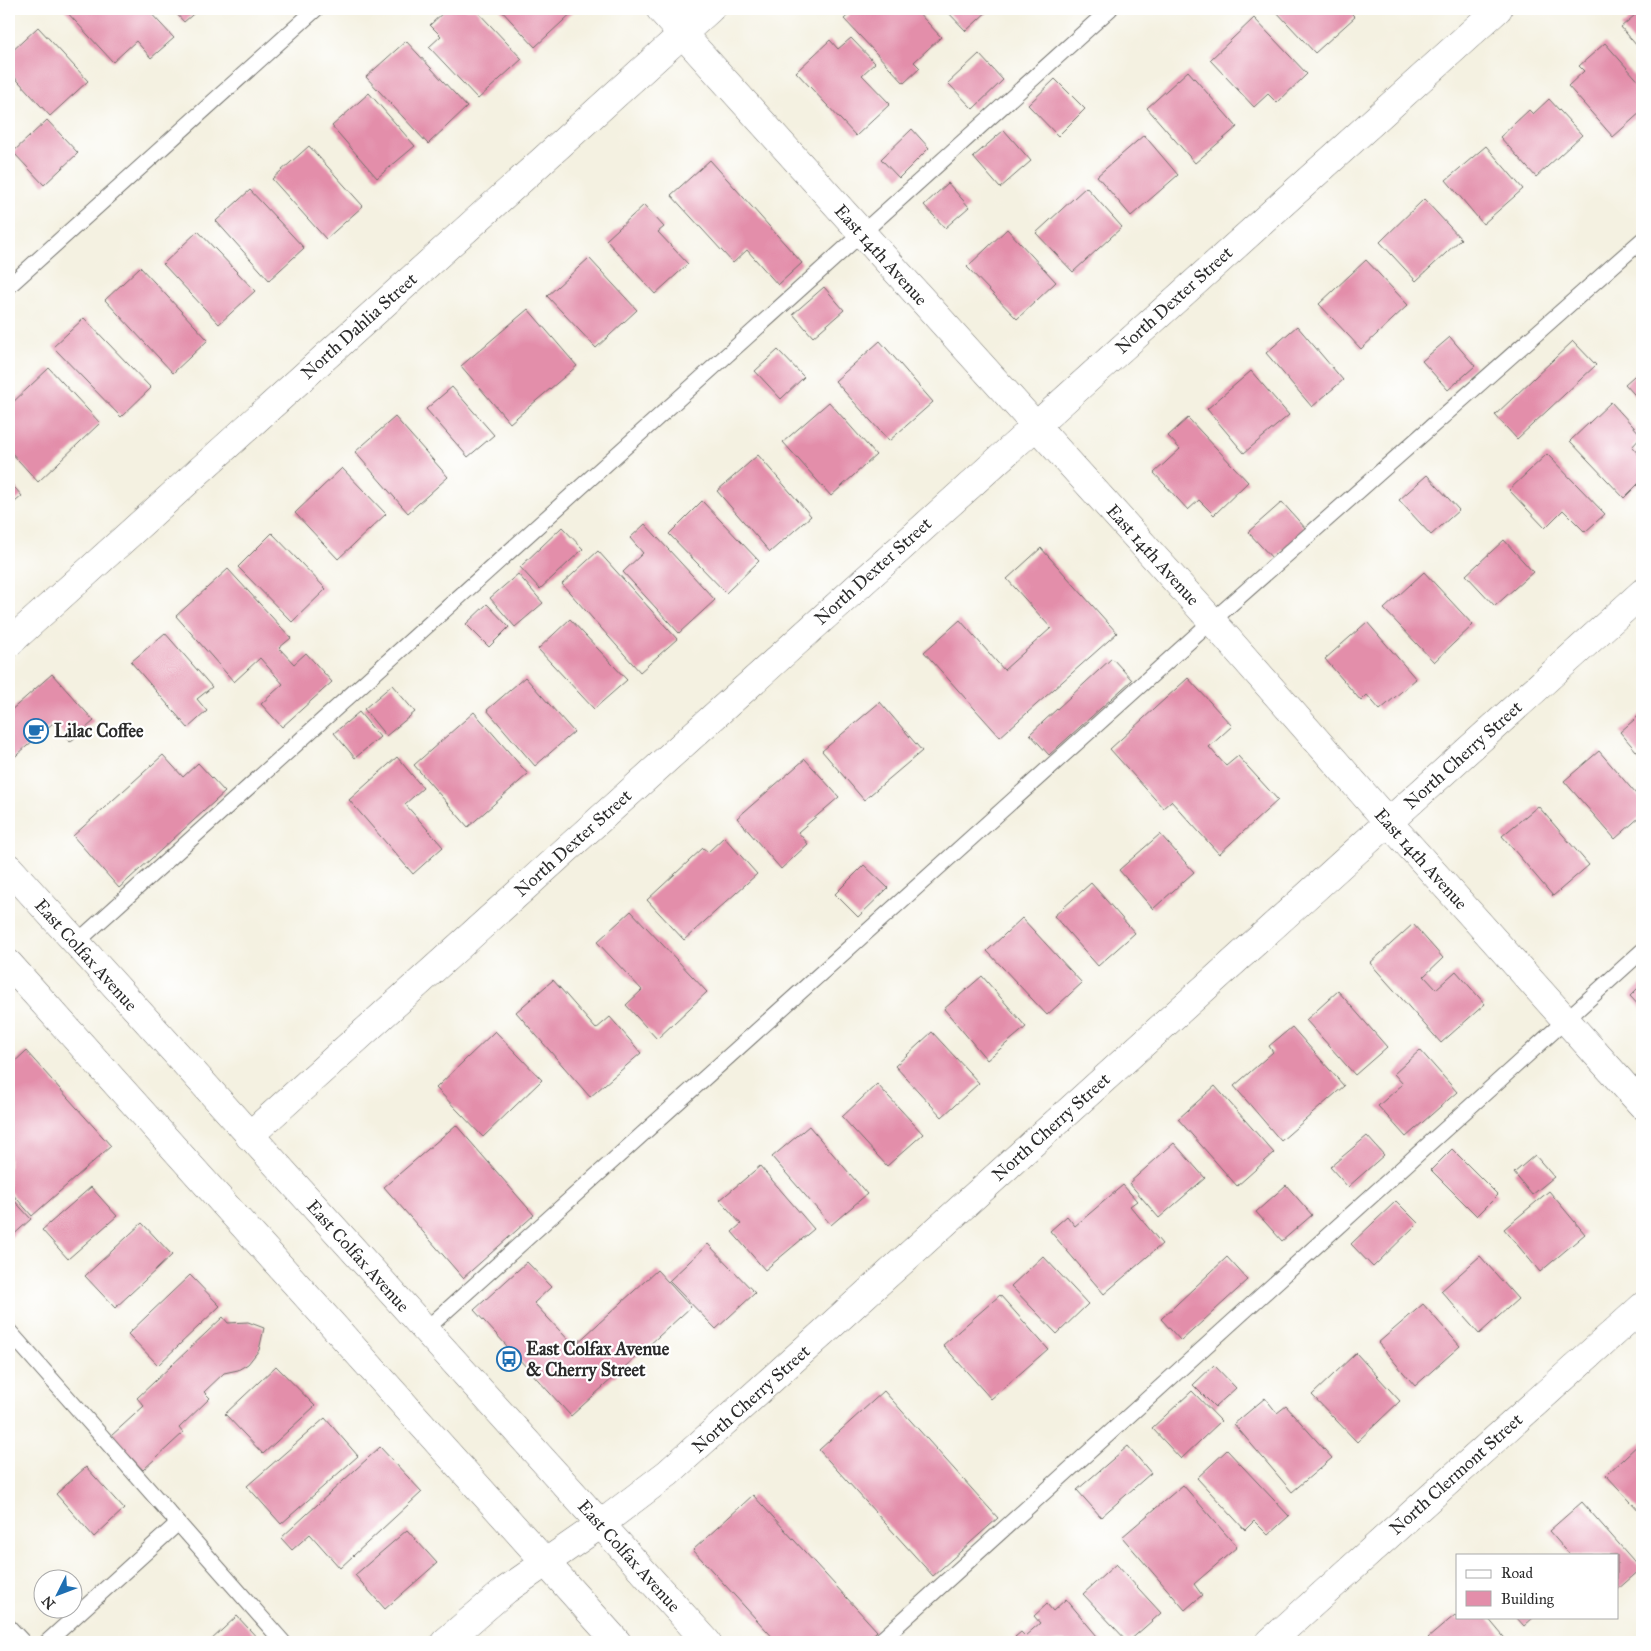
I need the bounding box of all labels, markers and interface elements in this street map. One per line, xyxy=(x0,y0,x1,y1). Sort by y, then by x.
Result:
street label: East 14th Avenue xyxy=(830,200,932,310)
street label: North Dexter Street xyxy=(1111,241,1238,358)
street label: North Dahlia Street xyxy=(296,268,422,384)
street label: East 14th Avenue xyxy=(1102,500,1204,610)
street label: North Dexter Street xyxy=(810,512,937,629)
street label: North Cherry Street xyxy=(1399,696,1527,814)
cafe icon: Lilac Coffee xyxy=(23,718,49,744)
place label: Lilac Coffee xyxy=(54,720,144,742)
street label: North Dexter Street xyxy=(510,784,637,901)
street label: East 14th Avenue xyxy=(1370,804,1472,914)
street label: East Colfax Avenue xyxy=(30,894,142,1016)
street label: North Cherry Street xyxy=(987,1068,1115,1186)
street label: East Colfax Avenue xyxy=(302,1195,414,1317)
place label: East Colfax Avenue & Cherry Street xyxy=(526,1338,670,1382)
street label: North Cherry Street xyxy=(687,1340,815,1458)
bus stop icon: East Colfax Avenue & Cherry Street xyxy=(496,1346,522,1372)
street label: North Clermont Street xyxy=(1385,1408,1527,1539)
street label: East Colfax Avenue xyxy=(573,1495,685,1617)
legend xyxy=(1456,1554,1618,1618)
text: Road xyxy=(1501,1564,1533,1582)
north arrow xyxy=(32,1568,82,1618)
text: Building xyxy=(1501,1590,1555,1608)
text: N xyxy=(38,1592,59,1612)

